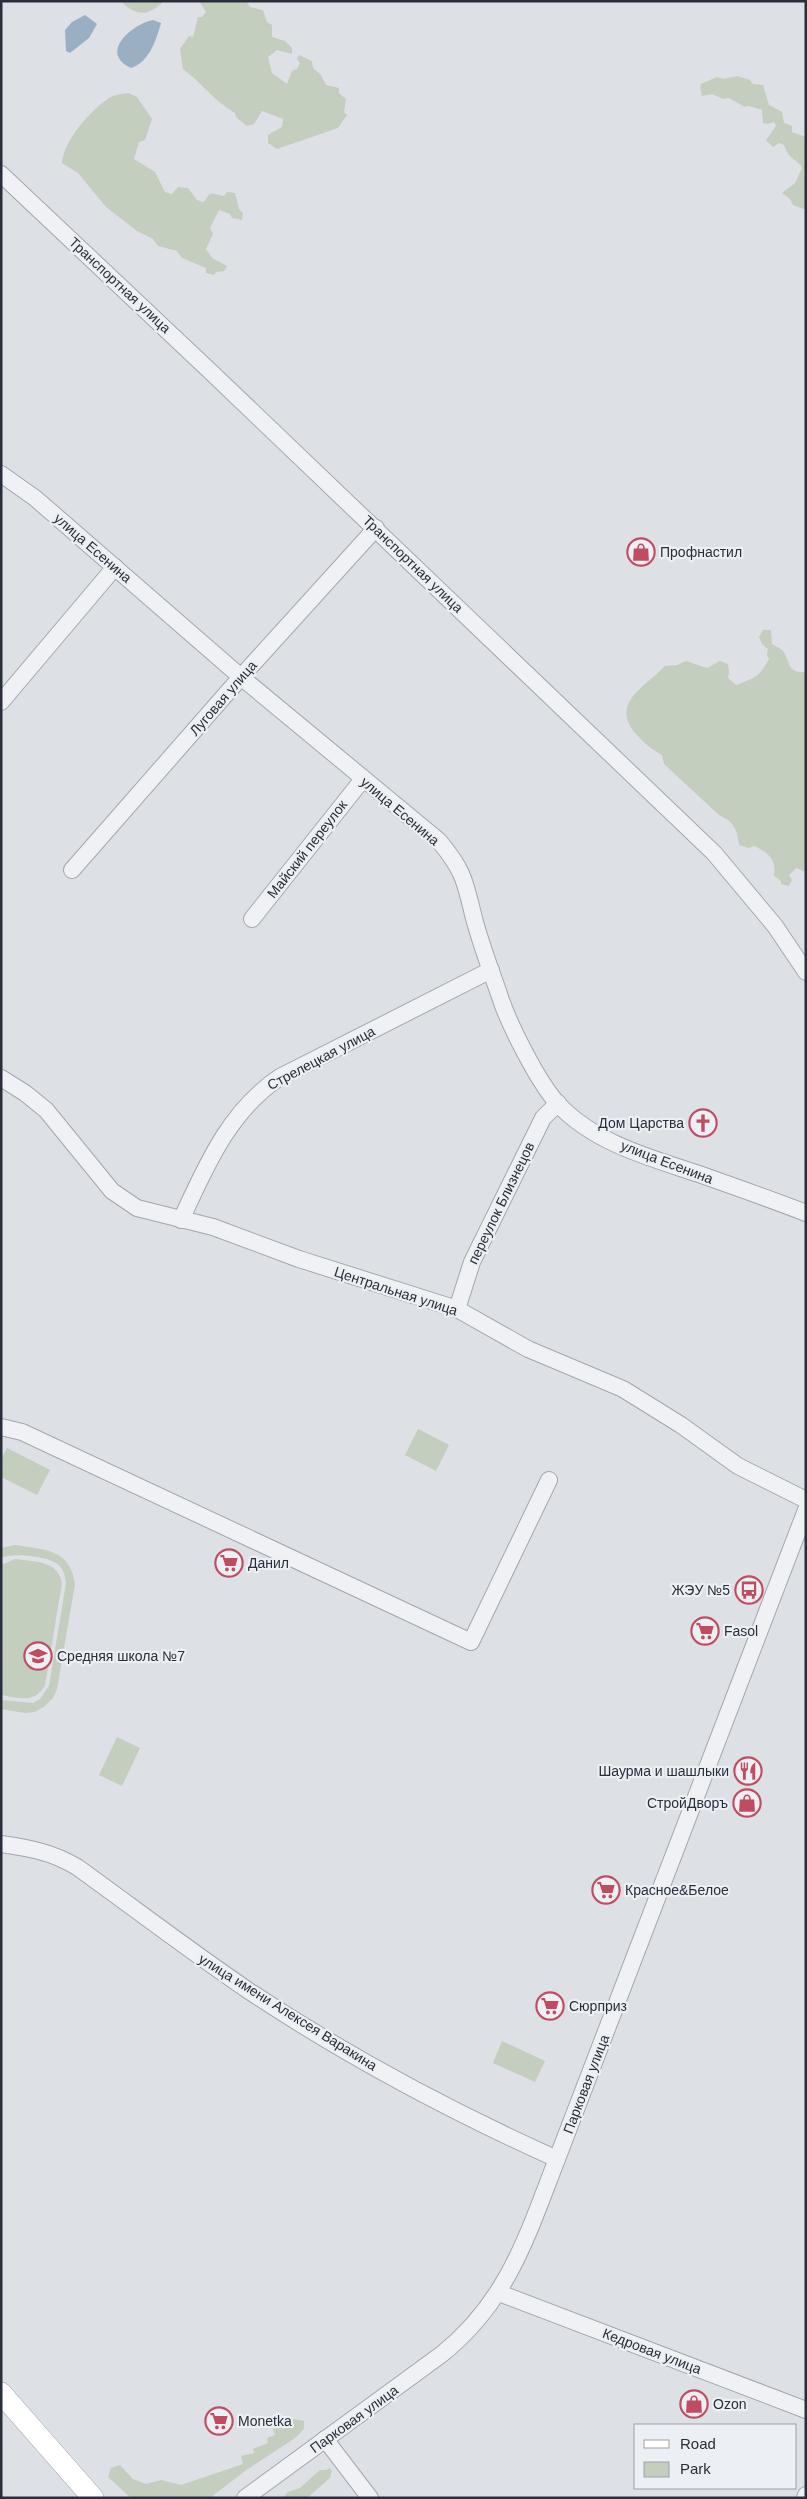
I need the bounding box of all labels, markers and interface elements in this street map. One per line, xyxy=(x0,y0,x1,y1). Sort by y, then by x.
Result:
street label: Транспортная улица xyxy=(66,234,174,336)
street label: улица Есенина xyxy=(51,510,135,586)
street label: Транспортная улица xyxy=(360,512,466,616)
shop icon: Профнастил xyxy=(626,537,656,567)
place label: Профнастил xyxy=(660,544,742,560)
street label: Луговая улица xyxy=(186,657,260,739)
street label: улица Есенина xyxy=(358,774,443,849)
street label: Майский переулок xyxy=(264,796,351,901)
street label: Стрелецкая улица xyxy=(264,1023,378,1093)
church icon: Дом Царства xyxy=(688,1108,718,1138)
place label: Дом Царства xyxy=(598,1115,684,1131)
street label: улица Есенина xyxy=(619,1137,716,1187)
street label: переулок Близнецов xyxy=(465,1139,537,1267)
street label: Центральная улица xyxy=(332,1263,460,1319)
supermarket icon: Данил xyxy=(214,1548,244,1578)
place label: Данил xyxy=(248,1555,289,1571)
bus stop icon: ЖЭУ №5 xyxy=(734,1575,764,1605)
place label: ЖЭУ №5 xyxy=(671,1582,730,1598)
supermarket icon: Fasol xyxy=(690,1616,720,1646)
place label: Fasol xyxy=(724,1623,758,1639)
school or university icon: Средняя школа №7 xyxy=(23,1641,53,1671)
place label: Средняя школа №7 xyxy=(57,1648,185,1664)
restaurant icon: Шаурма и шашлыки xyxy=(733,1756,763,1786)
place label: Шаурма и шашлыки xyxy=(598,1763,729,1779)
shop icon: СтройДворъ xyxy=(732,1788,762,1818)
place label: СтройДворъ xyxy=(647,1795,728,1811)
supermarket icon: Красное&Белое xyxy=(591,1875,621,1905)
place label: Красное&Белое xyxy=(625,1882,729,1898)
street label: улица имени Алексея Варакина xyxy=(196,1950,380,2074)
supermarket icon: Сюрприз xyxy=(535,1991,565,2021)
place label: Сюрприз xyxy=(569,1998,627,2014)
street label: Парковая улица xyxy=(560,2032,612,2136)
street label: Кедровая улица xyxy=(600,2325,704,2377)
street label: Парковая улица xyxy=(307,2382,401,2456)
shop icon: Ozon xyxy=(679,2389,709,2419)
place label: Ozon xyxy=(713,2396,746,2412)
supermarket icon: Monetka xyxy=(204,2406,234,2436)
place label: Monetka xyxy=(238,2413,292,2429)
legend xyxy=(634,2424,797,2489)
text: Road xyxy=(680,2435,716,2452)
text: Park xyxy=(680,2460,711,2477)

